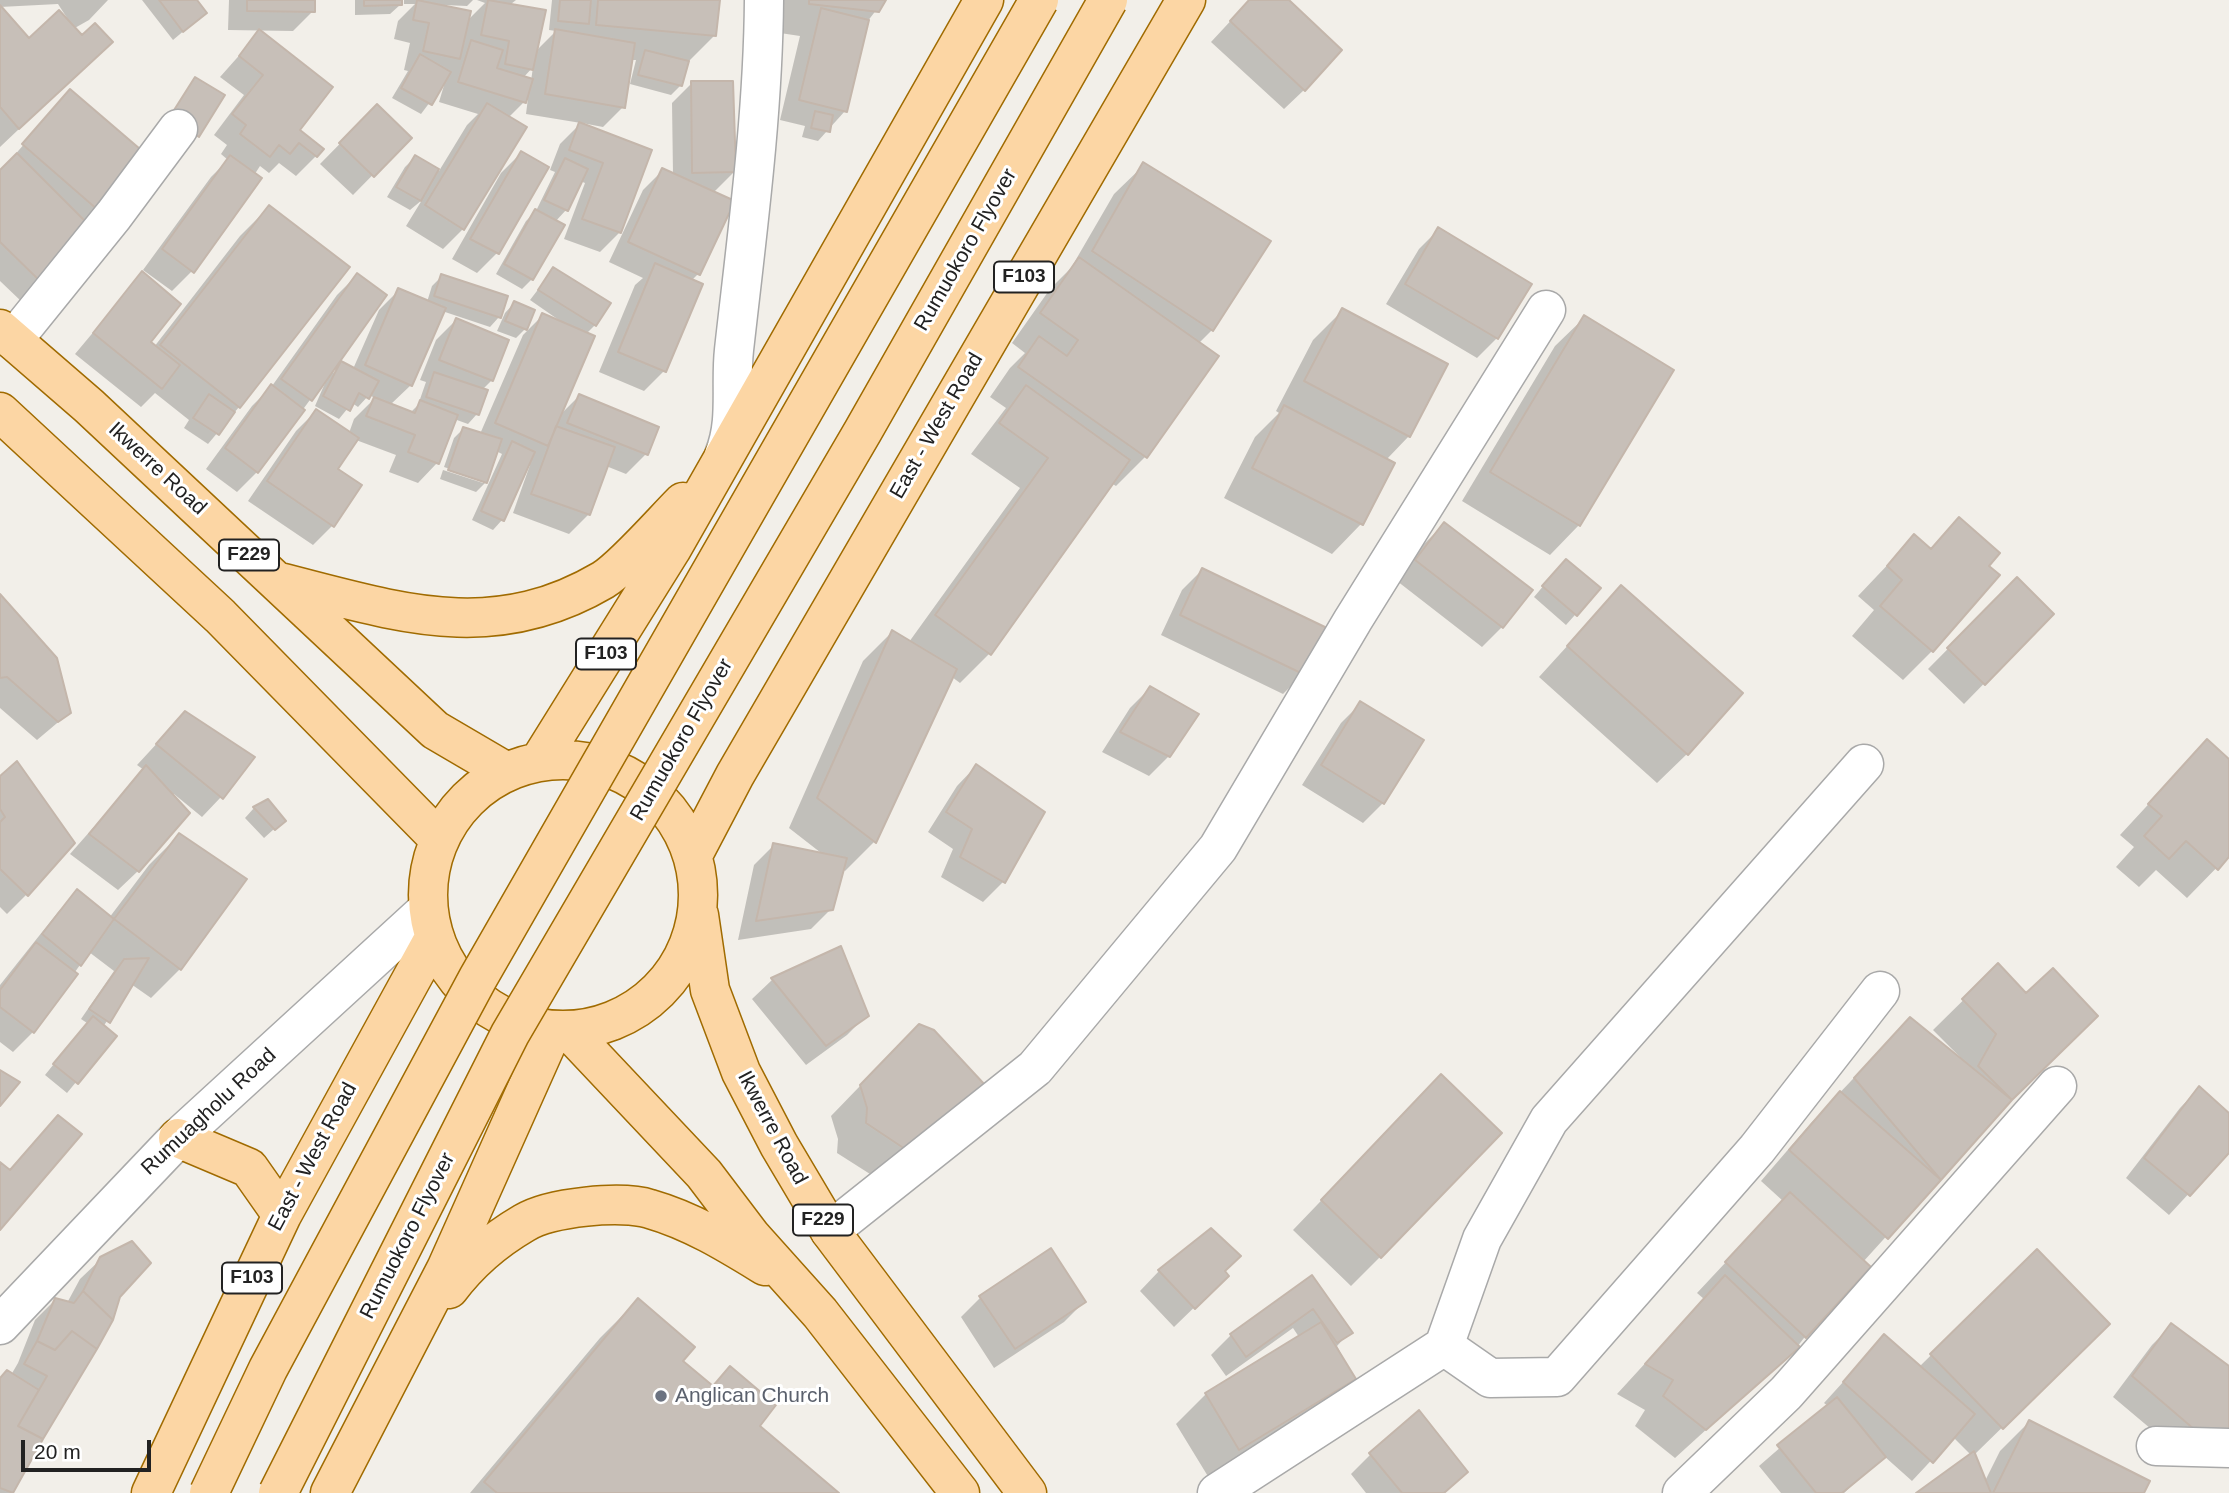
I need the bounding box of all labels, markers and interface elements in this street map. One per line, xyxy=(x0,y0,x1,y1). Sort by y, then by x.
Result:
street label: Rumuokoro Flyover xyxy=(909,164,1023,336)
road number: F103 xyxy=(994,262,1054,292)
street label: East - West Road xyxy=(885,349,989,503)
street label: Ikwerre Road xyxy=(103,417,211,521)
road number: F229 xyxy=(219,540,279,570)
road number: F103 xyxy=(576,638,636,670)
street label: Rumuokoro Flyover xyxy=(625,654,739,826)
street label: Rumuagholu Road xyxy=(136,1043,282,1181)
street label: Ikwerre Road xyxy=(732,1067,812,1189)
street label: East - West Road xyxy=(263,1079,363,1235)
street label: Rumuokoro Flyover xyxy=(355,1149,461,1323)
road number: F229 xyxy=(793,1204,853,1236)
road number: F103 xyxy=(222,1262,282,1294)
place label: Anglican Church xyxy=(675,1383,829,1409)
marker: Anglican Church xyxy=(653,1388,669,1404)
scale bar xyxy=(24,1426,154,1470)
text: 20 m xyxy=(34,1440,81,1463)

